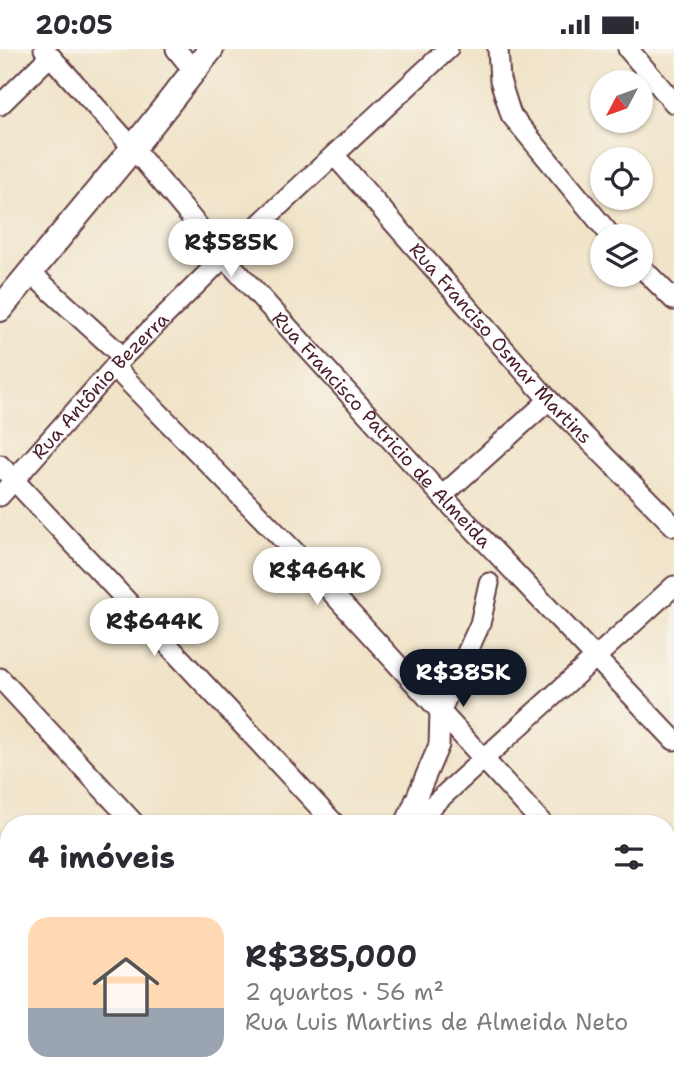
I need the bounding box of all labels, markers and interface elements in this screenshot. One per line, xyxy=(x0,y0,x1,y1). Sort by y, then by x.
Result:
text: 20:05 xyxy=(35,7,113,42)
north arrow xyxy=(590,70,653,133)
map controls xyxy=(590,70,653,287)
button: locate xyxy=(590,147,653,210)
pin: R$585K xyxy=(174,219,288,279)
button: layers xyxy=(590,224,653,287)
text: R$585K xyxy=(184,227,278,257)
street label: Rua Franciso Osmar Martins xyxy=(404,238,597,449)
street label: Rua Francisco Patricio de Almeida xyxy=(267,306,497,553)
street label: Rua Antônio Bezerra xyxy=(26,307,174,465)
pin: R$464K xyxy=(260,547,374,607)
text: R$464K xyxy=(269,555,365,585)
pin: R$644K xyxy=(97,599,211,658)
text: R$644K xyxy=(106,606,202,636)
pin: R$385K xyxy=(406,649,520,709)
text: R$385K xyxy=(416,657,510,687)
text: 4 imóveis xyxy=(28,837,175,878)
icon: filters xyxy=(610,838,648,876)
text: R$385,000 xyxy=(245,936,417,977)
icon: home xyxy=(84,945,168,1029)
text: 2 quartos · 56 m² xyxy=(245,977,444,1007)
text: Rua Luis Martins de Almeida Neto xyxy=(245,1007,628,1037)

